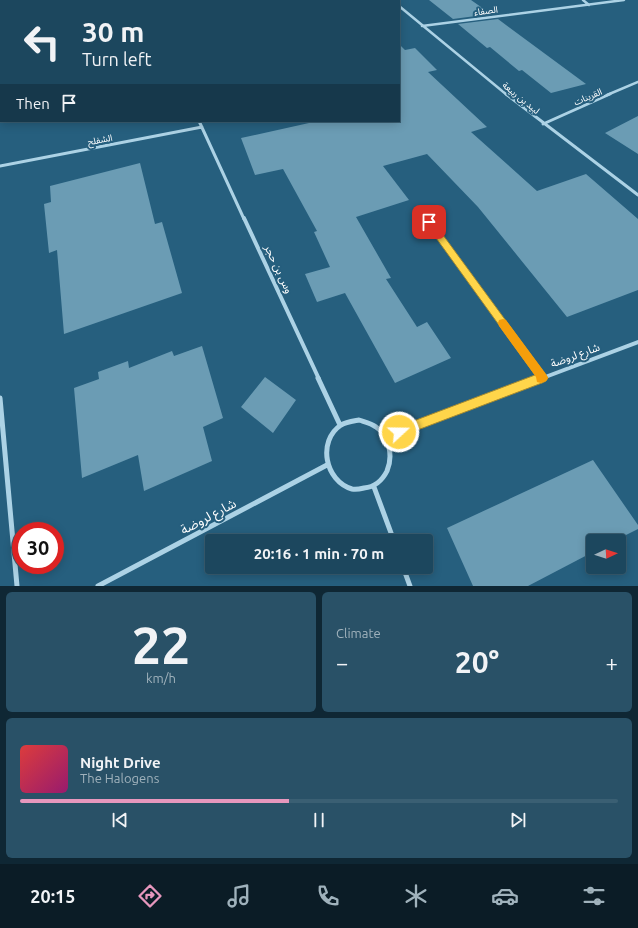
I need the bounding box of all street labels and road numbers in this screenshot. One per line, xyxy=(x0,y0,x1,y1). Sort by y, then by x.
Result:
street label: الصفاء xyxy=(474,5,498,17)
street label: لبيد بن ربيعة xyxy=(500,80,541,117)
street label: القرينات xyxy=(572,87,604,108)
street label: الشفلح xyxy=(87,133,114,149)
street label: وس بن حجر xyxy=(261,242,295,296)
street label: شارع لروضة xyxy=(549,340,602,371)
street label: شارع لروضة xyxy=(178,496,240,540)

